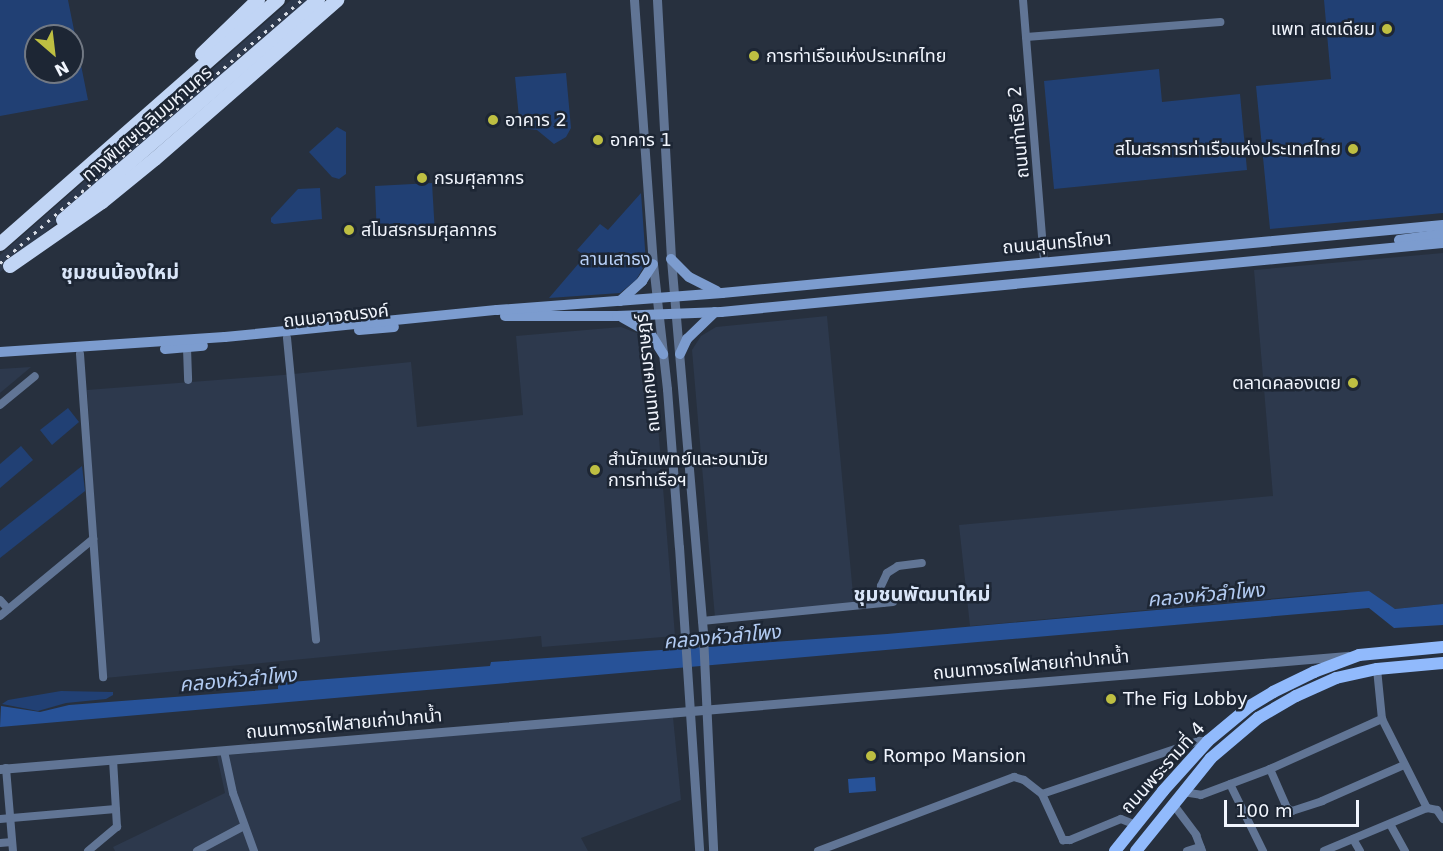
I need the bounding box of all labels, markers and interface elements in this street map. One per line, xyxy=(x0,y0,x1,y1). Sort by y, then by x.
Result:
place label: แพท สเตเดียม xyxy=(1271,18,1375,40)
marker: แพท สเตเดียม xyxy=(1380,22,1394,36)
north arrow xyxy=(24,24,84,84)
place label: การท่าเรือแห่งประเทศไทย xyxy=(766,45,946,67)
marker: การท่าเรือแห่งประเทศไทย xyxy=(747,49,761,63)
text: N xyxy=(51,57,72,80)
street label: ทางพิเศษเฉลิมมหานคร xyxy=(77,62,217,186)
street label: ถนนท่าเรือ 2 xyxy=(1004,85,1034,179)
place label: อาคาร 2 xyxy=(505,109,567,131)
marker: อาคาร 2 xyxy=(486,113,500,127)
place label: อาคาร 1 xyxy=(610,129,672,151)
marker: อาคาร 1 xyxy=(591,133,605,147)
place label: สโมสรการท่าเรือแห่งประเทศไทย xyxy=(1115,138,1341,160)
marker: สโมสรการท่าเรือแห่งประเทศไทย xyxy=(1346,142,1360,156)
place label: กรมศุลกากร xyxy=(434,167,524,189)
marker: กรมศุลกากร xyxy=(415,171,429,185)
place label: สโมสรกรมศุลกากร xyxy=(361,219,497,241)
marker: สโมสรกรมศุลกากร xyxy=(342,223,356,237)
street label: ถนนสุนทรโกษา xyxy=(1002,227,1112,259)
park label: ลานเสาธง xyxy=(580,248,650,270)
district label: ชุมชนน้องใหม่ xyxy=(61,260,179,284)
street label: ถนนอาจณรงค์ xyxy=(282,300,390,332)
street label: ถนนเกษมราษฎร์ xyxy=(631,313,665,433)
place label: ตลาดคลองเตย xyxy=(1232,372,1341,394)
marker: ตลาดคลองเตย xyxy=(1346,376,1360,390)
place label: สำนักแพทย์และอนามัย การท่าเรือฯ xyxy=(608,449,768,492)
marker: สำนักแพทย์และอนามัย การท่าเรือฯ xyxy=(586,461,604,479)
water label: คลองหัวลำโพง xyxy=(1146,578,1266,612)
district label: ชุมชนพัฒนาใหม่ xyxy=(854,582,990,606)
water label: คลองหัวลำโพง xyxy=(662,620,782,654)
street label: ถนนทางรถไฟสายเก่าปากน้ำ xyxy=(932,646,1130,684)
water label: คลองหัวลำโพง xyxy=(178,663,298,697)
place label: The Fig Lobby xyxy=(1123,688,1248,710)
marker: The Fig Lobby xyxy=(1104,692,1118,706)
street label: ถนนทางรถไฟสายเก่าปากน้ำ xyxy=(245,705,443,743)
street label: ถนนพระรามที่ 4 xyxy=(1116,718,1210,818)
place label: Rompo Mansion xyxy=(883,745,1026,767)
marker: Rompo Mansion xyxy=(864,749,878,763)
scale bar xyxy=(1227,788,1362,826)
text: 100 m xyxy=(1235,800,1293,821)

